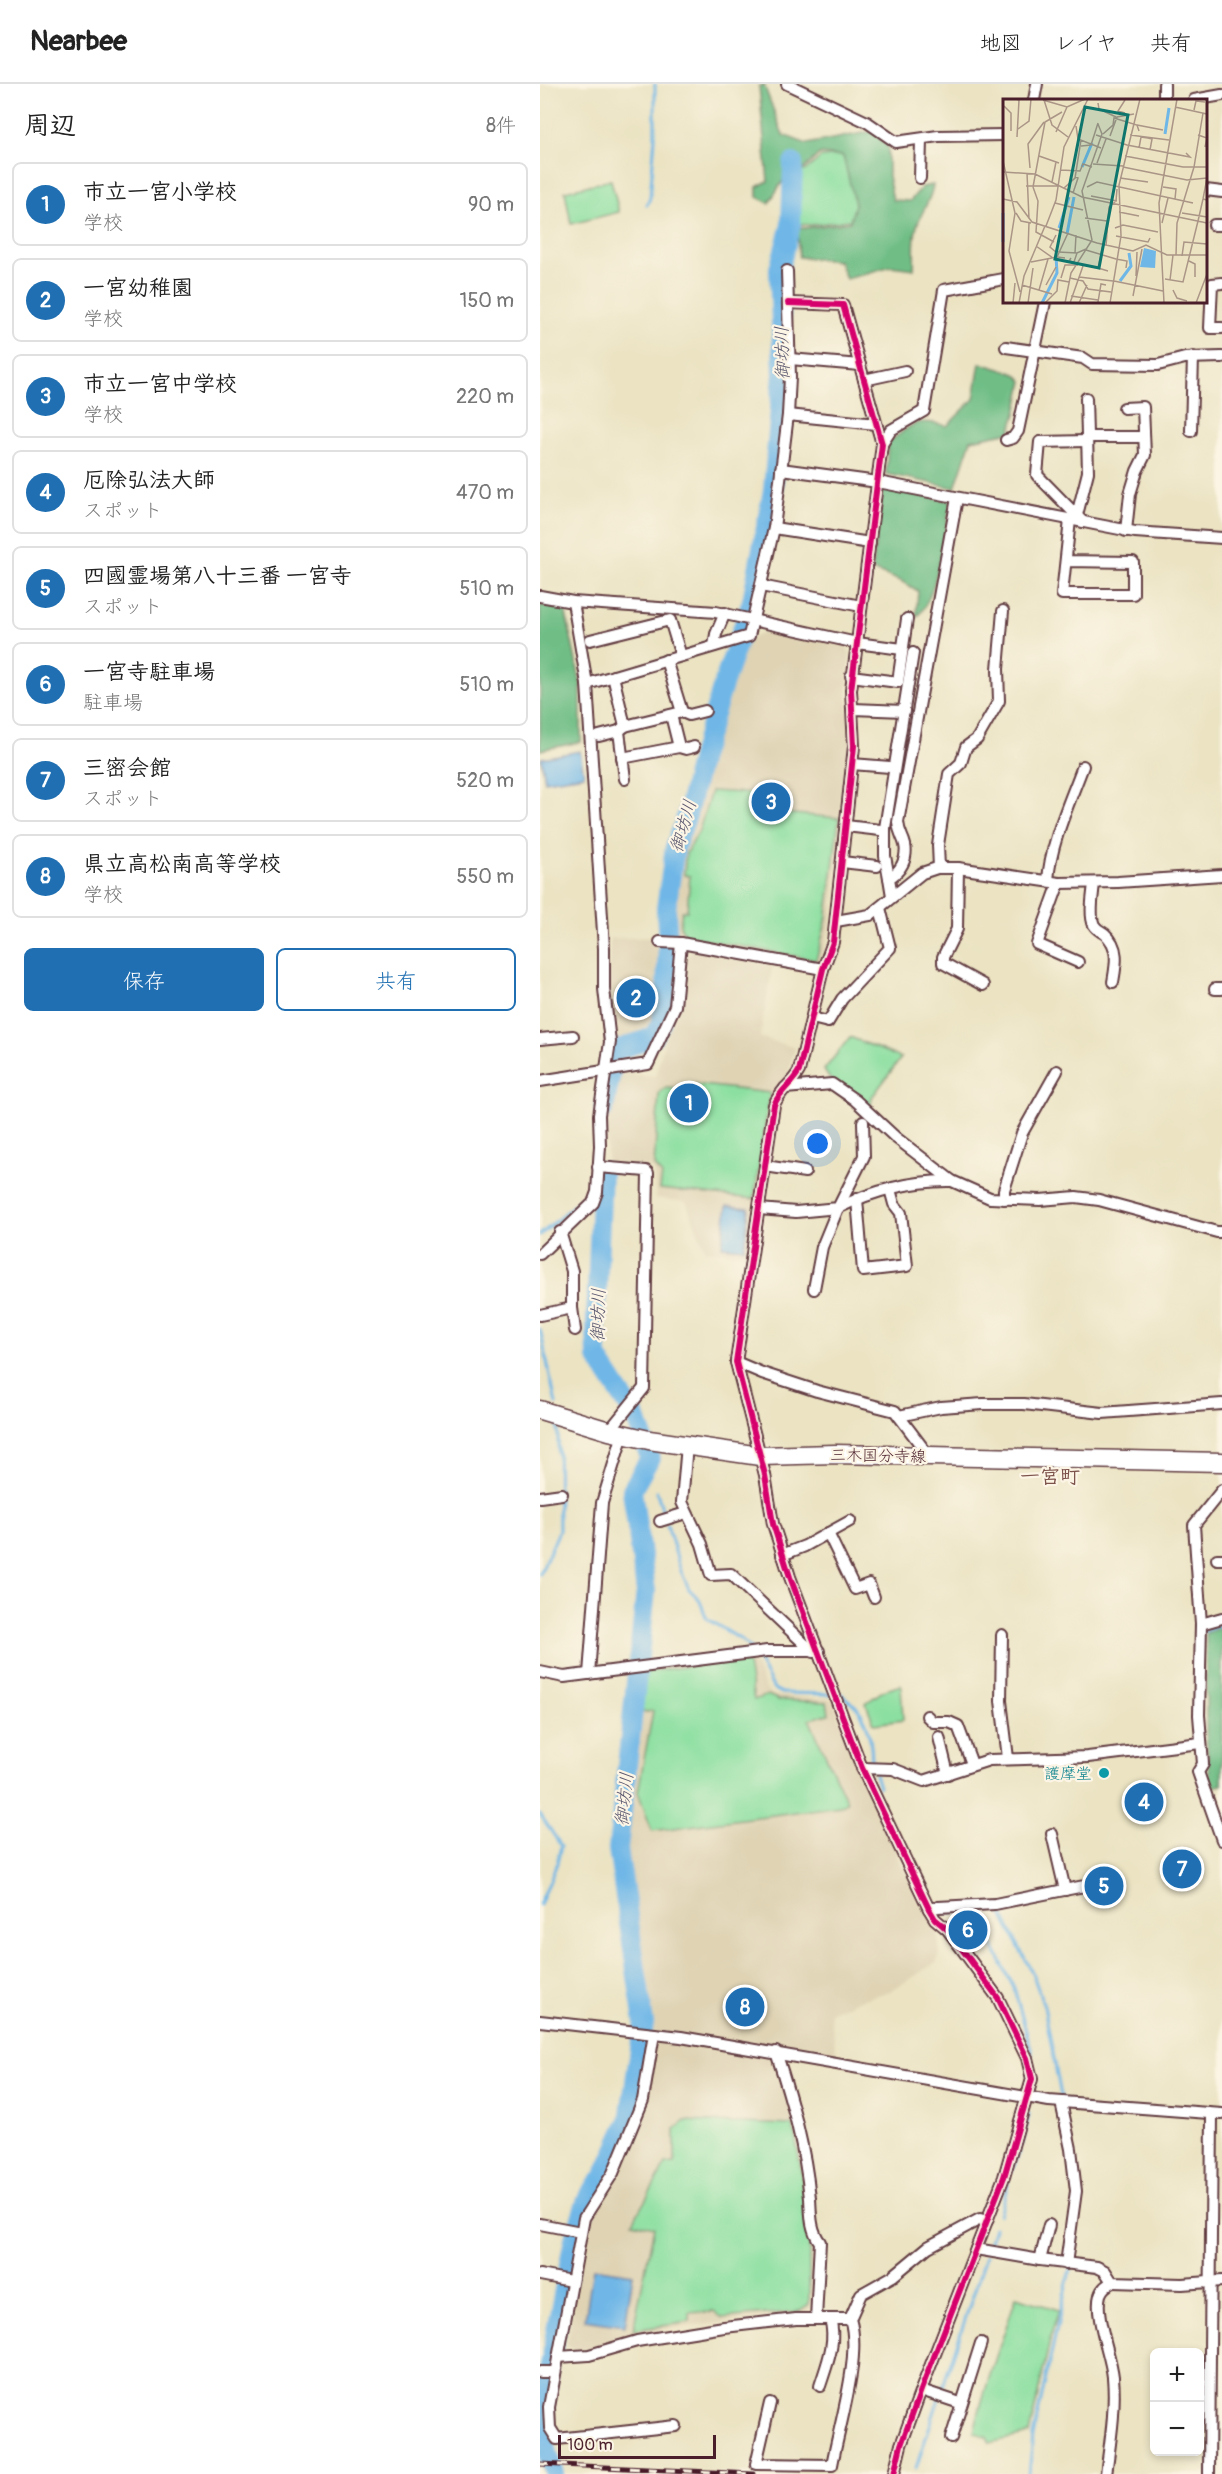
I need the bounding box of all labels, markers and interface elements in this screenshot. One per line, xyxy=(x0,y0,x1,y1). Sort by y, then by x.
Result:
text: Nearbee xyxy=(30,24,127,59)
text: 地図 xyxy=(980,30,1022,57)
text: レイヤ xyxy=(1055,30,1117,57)
text: 共有 xyxy=(1150,30,1192,57)
inset map xyxy=(1003,99,1207,303)
text: 周辺 xyxy=(24,110,76,142)
text: 8件 xyxy=(486,113,516,138)
text: 市立一宮小学校 xyxy=(83,178,237,206)
text: 1 xyxy=(42,192,49,217)
text: 90 m xyxy=(468,192,514,217)
text: 学校 xyxy=(83,210,123,235)
text: 一宮幼稚園 xyxy=(83,274,193,302)
text: 2 xyxy=(40,288,51,313)
text: 150 m xyxy=(460,288,514,313)
text: 学校 xyxy=(83,306,123,331)
water label: 御坊川 xyxy=(771,326,794,380)
text: 市立一宮中学校 xyxy=(83,370,237,398)
text: 3 xyxy=(40,384,51,409)
text: 220 m xyxy=(456,384,514,409)
text: 学校 xyxy=(83,402,123,427)
text: 厄除弘法大師 xyxy=(83,466,215,494)
text: 4 xyxy=(40,480,51,505)
text: 470 m xyxy=(456,480,514,505)
text: スポット xyxy=(83,498,163,523)
text: 四國霊場第八十三番 一宮寺 xyxy=(83,562,352,590)
text: 5 xyxy=(40,576,51,601)
text: 510 m xyxy=(460,576,514,601)
text: スポット xyxy=(83,594,163,619)
text: 一宮寺駐車場 xyxy=(83,658,215,686)
text: 6 xyxy=(40,672,51,697)
text: 510 m xyxy=(460,672,514,697)
text: 駐車場 xyxy=(83,690,143,715)
text: 三密会館 xyxy=(83,754,171,782)
text: 7 xyxy=(40,768,51,793)
text: 520 m xyxy=(456,768,514,793)
pin: 3 xyxy=(752,780,790,824)
text: スポット xyxy=(83,786,163,811)
water label: 御坊川 xyxy=(665,797,702,855)
text: 県立高松南高等学校 xyxy=(83,850,281,878)
text: 8 xyxy=(40,864,51,889)
text: 550 m xyxy=(457,864,514,889)
text: 学校 xyxy=(83,882,123,907)
button: 保存 xyxy=(24,948,264,1011)
button: 共有 xyxy=(276,948,516,1011)
pin: 2 xyxy=(616,976,656,1020)
pin: 1 xyxy=(670,1080,708,1126)
your location xyxy=(803,1129,832,1158)
water label: 御坊川 xyxy=(587,1288,610,1342)
street label: 三木国分寺線 xyxy=(830,1445,926,1467)
district label: 一宮町 xyxy=(1020,1464,1080,1489)
place label: 護摩堂 xyxy=(1044,1764,1092,1784)
marker: 護摩堂 xyxy=(1097,1766,1111,1780)
water label: 御坊川 xyxy=(610,1771,639,1827)
pin: 4 xyxy=(1124,1780,1164,1824)
pin: 7 xyxy=(1162,1846,1202,1892)
pin: 5 xyxy=(1084,1864,1124,1908)
pin: 6 xyxy=(948,1908,988,1952)
pin: 8 xyxy=(726,1984,764,2030)
map controls xyxy=(1150,2348,1204,2456)
button: + xyxy=(1150,2348,1204,2402)
button: − xyxy=(1150,2402,1204,2456)
scale bar xyxy=(558,2432,716,2460)
text: 100 m xyxy=(567,2435,613,2455)

